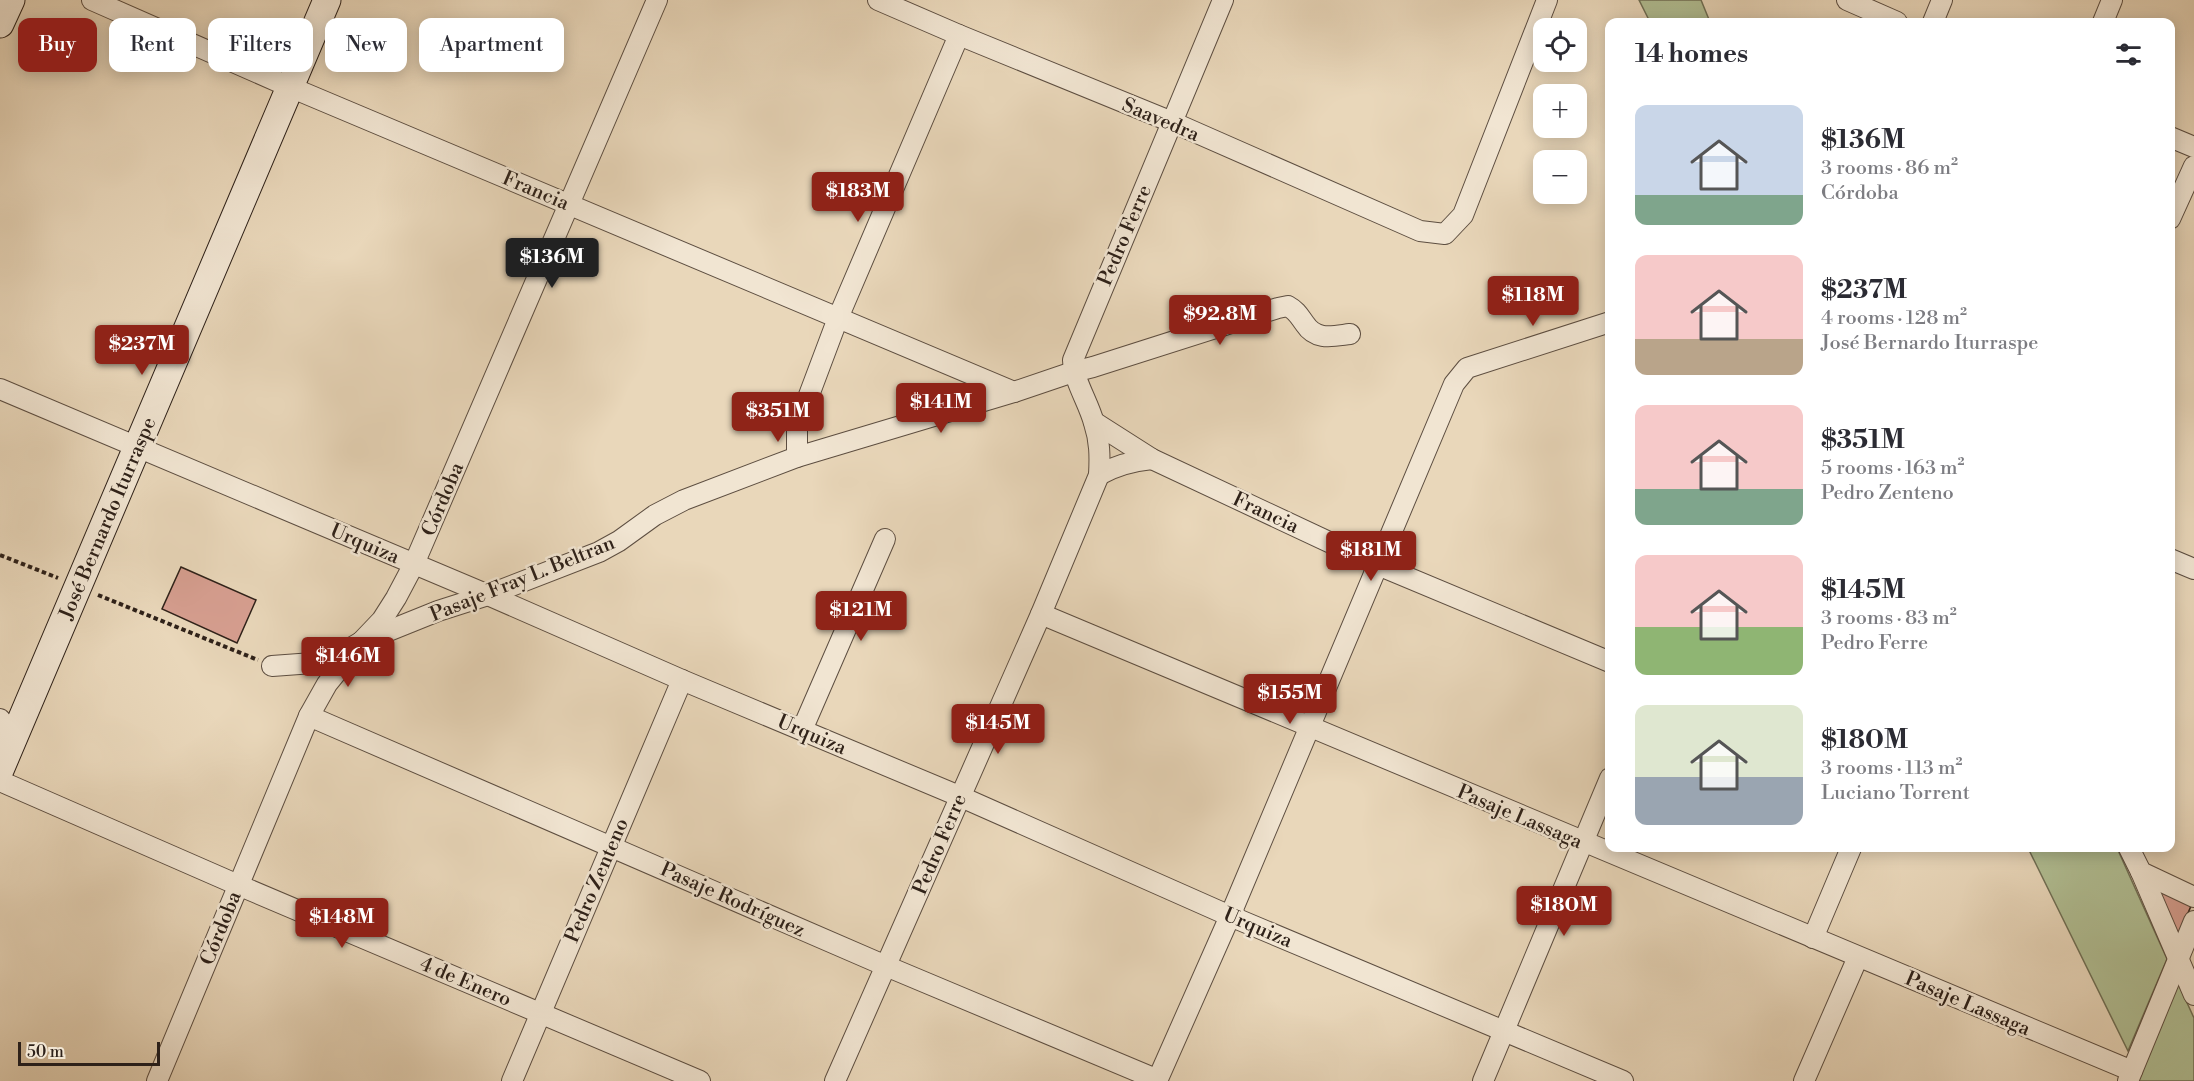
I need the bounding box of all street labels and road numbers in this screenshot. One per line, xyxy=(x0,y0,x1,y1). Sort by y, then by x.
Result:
street label: Saavedra xyxy=(1118,93,1204,148)
street label: Francia xyxy=(498,166,573,217)
street label: Pedro Ferre xyxy=(1093,181,1158,290)
street label: José Bernardo Iturraspe xyxy=(54,414,162,624)
street label: Córdoba xyxy=(417,458,470,540)
street label: Francia xyxy=(1228,487,1303,540)
street label: Urquiza xyxy=(326,519,404,570)
street label: Pasaje Fray L. Beltran xyxy=(426,531,619,628)
street label: Urquiza xyxy=(773,710,851,761)
street label: Pasaje Lassaga xyxy=(1453,780,1587,855)
street label: Pedro Ferre xyxy=(908,790,973,899)
street label: Pedro Zenteno xyxy=(560,815,635,947)
street label: Pasaje Rodríguez xyxy=(656,857,809,943)
street label: Córdoba xyxy=(195,887,248,969)
street label: Urquiza xyxy=(1219,903,1297,954)
street label: 4 de Enero xyxy=(416,952,515,1013)
street label: Pasaje Lassaga xyxy=(1901,967,2035,1042)

